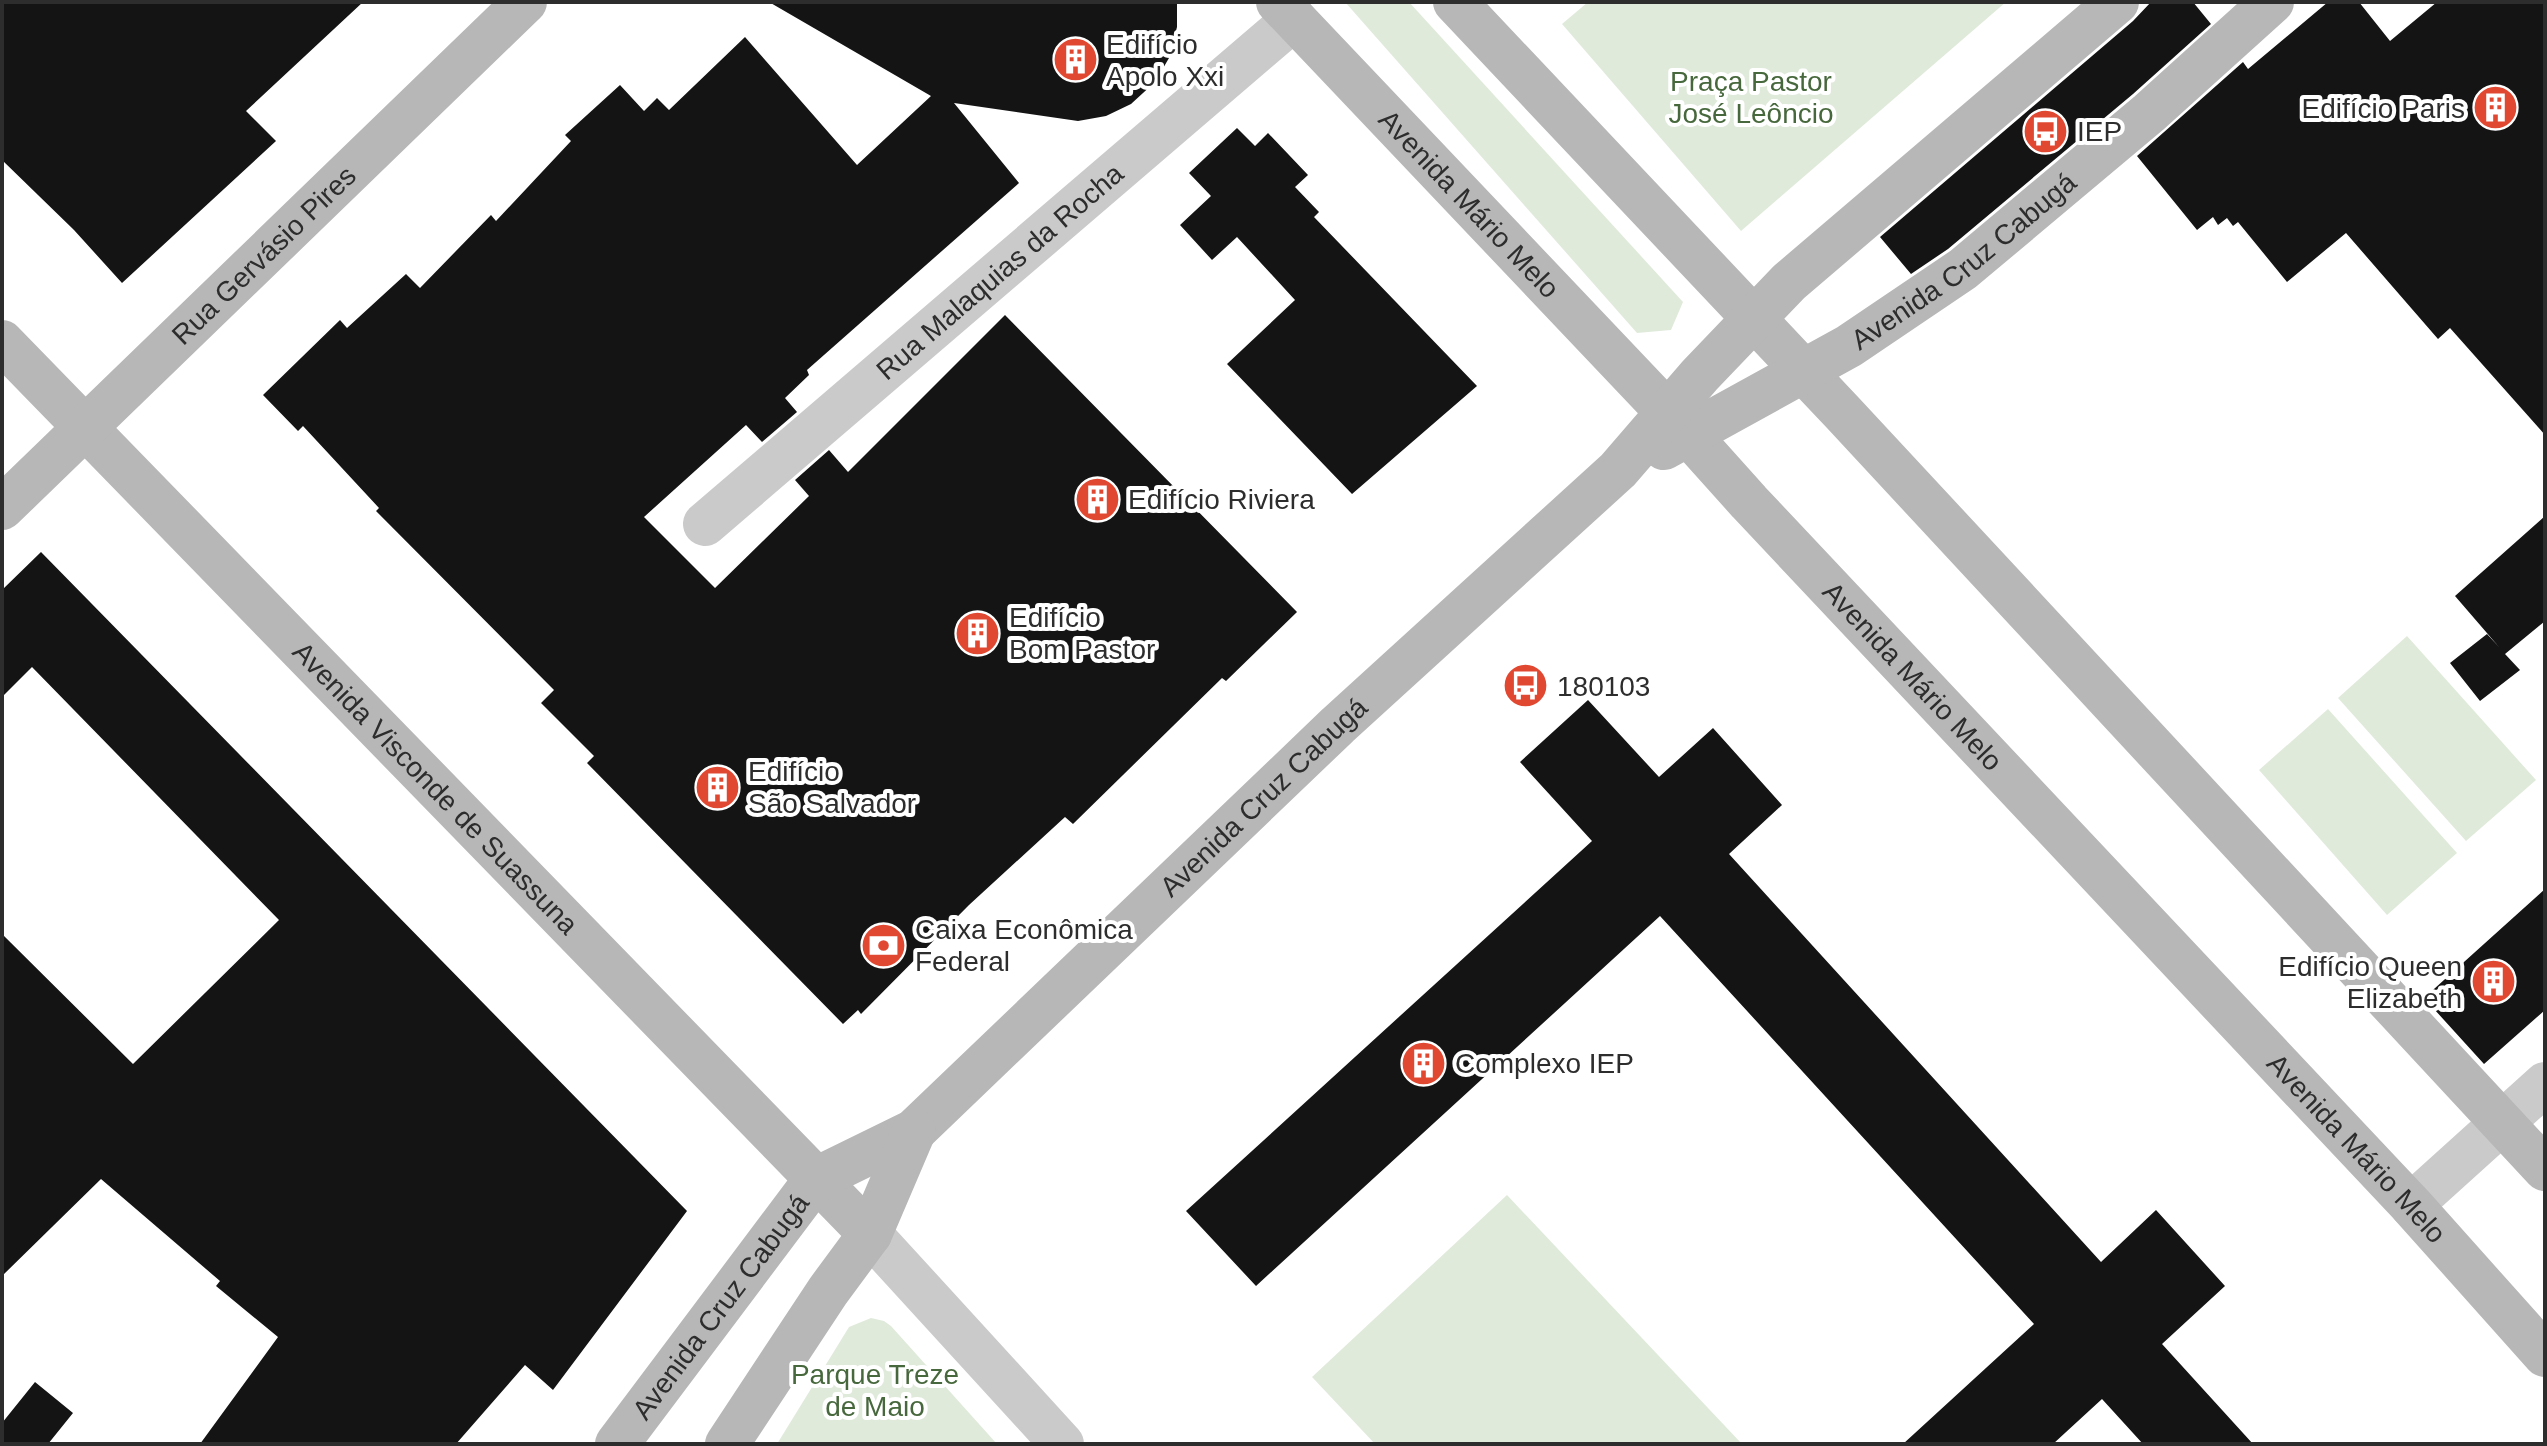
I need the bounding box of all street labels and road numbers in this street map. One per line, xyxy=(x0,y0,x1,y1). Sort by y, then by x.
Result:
street label: Avenida Mário Melo xyxy=(1373,104,1565,304)
street label: Rua Malaquias da Rocha xyxy=(870,157,1130,386)
street label: Rua Gervásio Pires xyxy=(166,160,362,351)
street label: Avenida Cruz Cabugá xyxy=(1846,166,2082,356)
street label: Avenida Mário Melo xyxy=(1817,576,2008,777)
street label: Avenida Visconde de Suassuna xyxy=(287,636,584,941)
street label: Avenida Cruz Cabugá xyxy=(1154,691,1374,903)
street label: Avenida Mário Melo xyxy=(2261,1048,2452,1249)
street label: Avenida Cruz Cabugá xyxy=(626,1188,815,1425)

